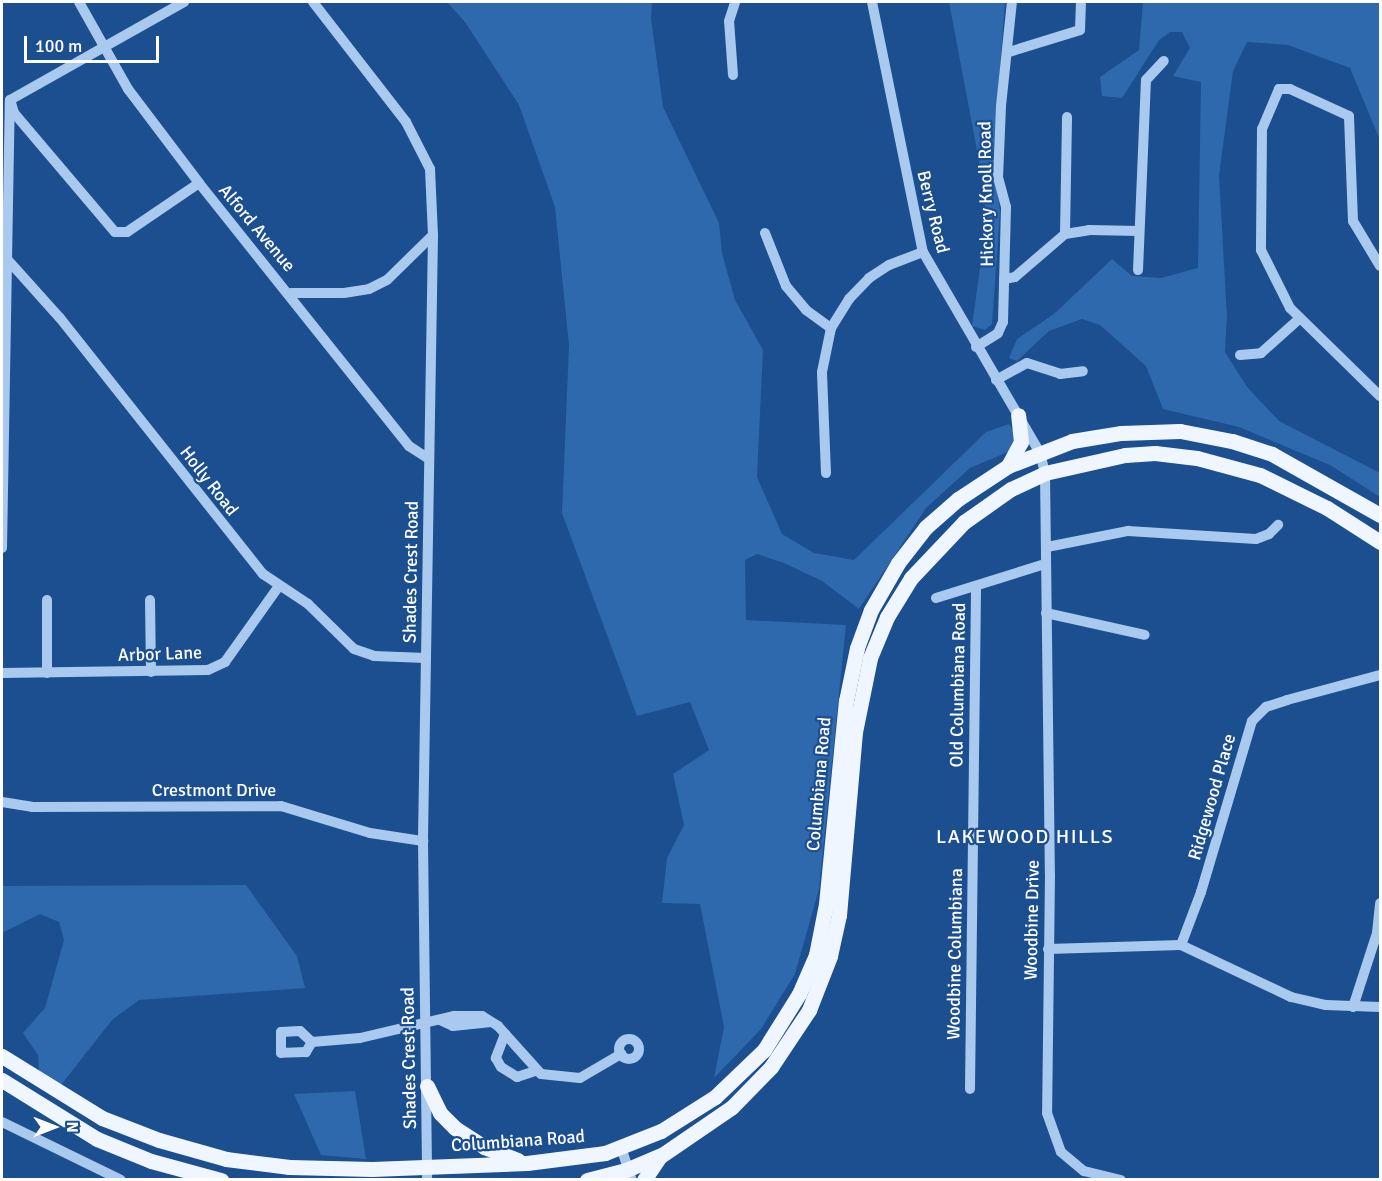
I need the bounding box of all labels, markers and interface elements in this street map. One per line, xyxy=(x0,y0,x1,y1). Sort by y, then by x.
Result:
scale bar xyxy=(27,24,162,62)
text: 100 m xyxy=(35,35,82,57)
street label: Hickory Knoll Road xyxy=(974,121,998,267)
street label: Berry Road xyxy=(912,168,954,256)
street label: Alford Avenue xyxy=(214,180,300,276)
street label: Holly Road xyxy=(175,442,243,520)
street label: Shades Crest Road xyxy=(399,501,423,643)
street label: Old Columbiana Road xyxy=(946,602,970,768)
street label: Arbor Lane xyxy=(118,642,202,666)
street label: Columbiana Road xyxy=(802,716,836,852)
street label: Ridgewood Place xyxy=(1184,731,1240,863)
street label: Crestmont Drive xyxy=(152,779,276,801)
district label: LAKEWOOD HILLS xyxy=(936,824,1114,848)
street label: Woodbine Drive xyxy=(1020,860,1044,980)
street label: Woodbine Columbiana xyxy=(943,868,967,1040)
street label: Shades Crest Road xyxy=(397,987,421,1129)
north arrow xyxy=(24,1097,84,1157)
text: N xyxy=(62,1121,82,1133)
street label: Columbiana Road xyxy=(450,1126,586,1156)

